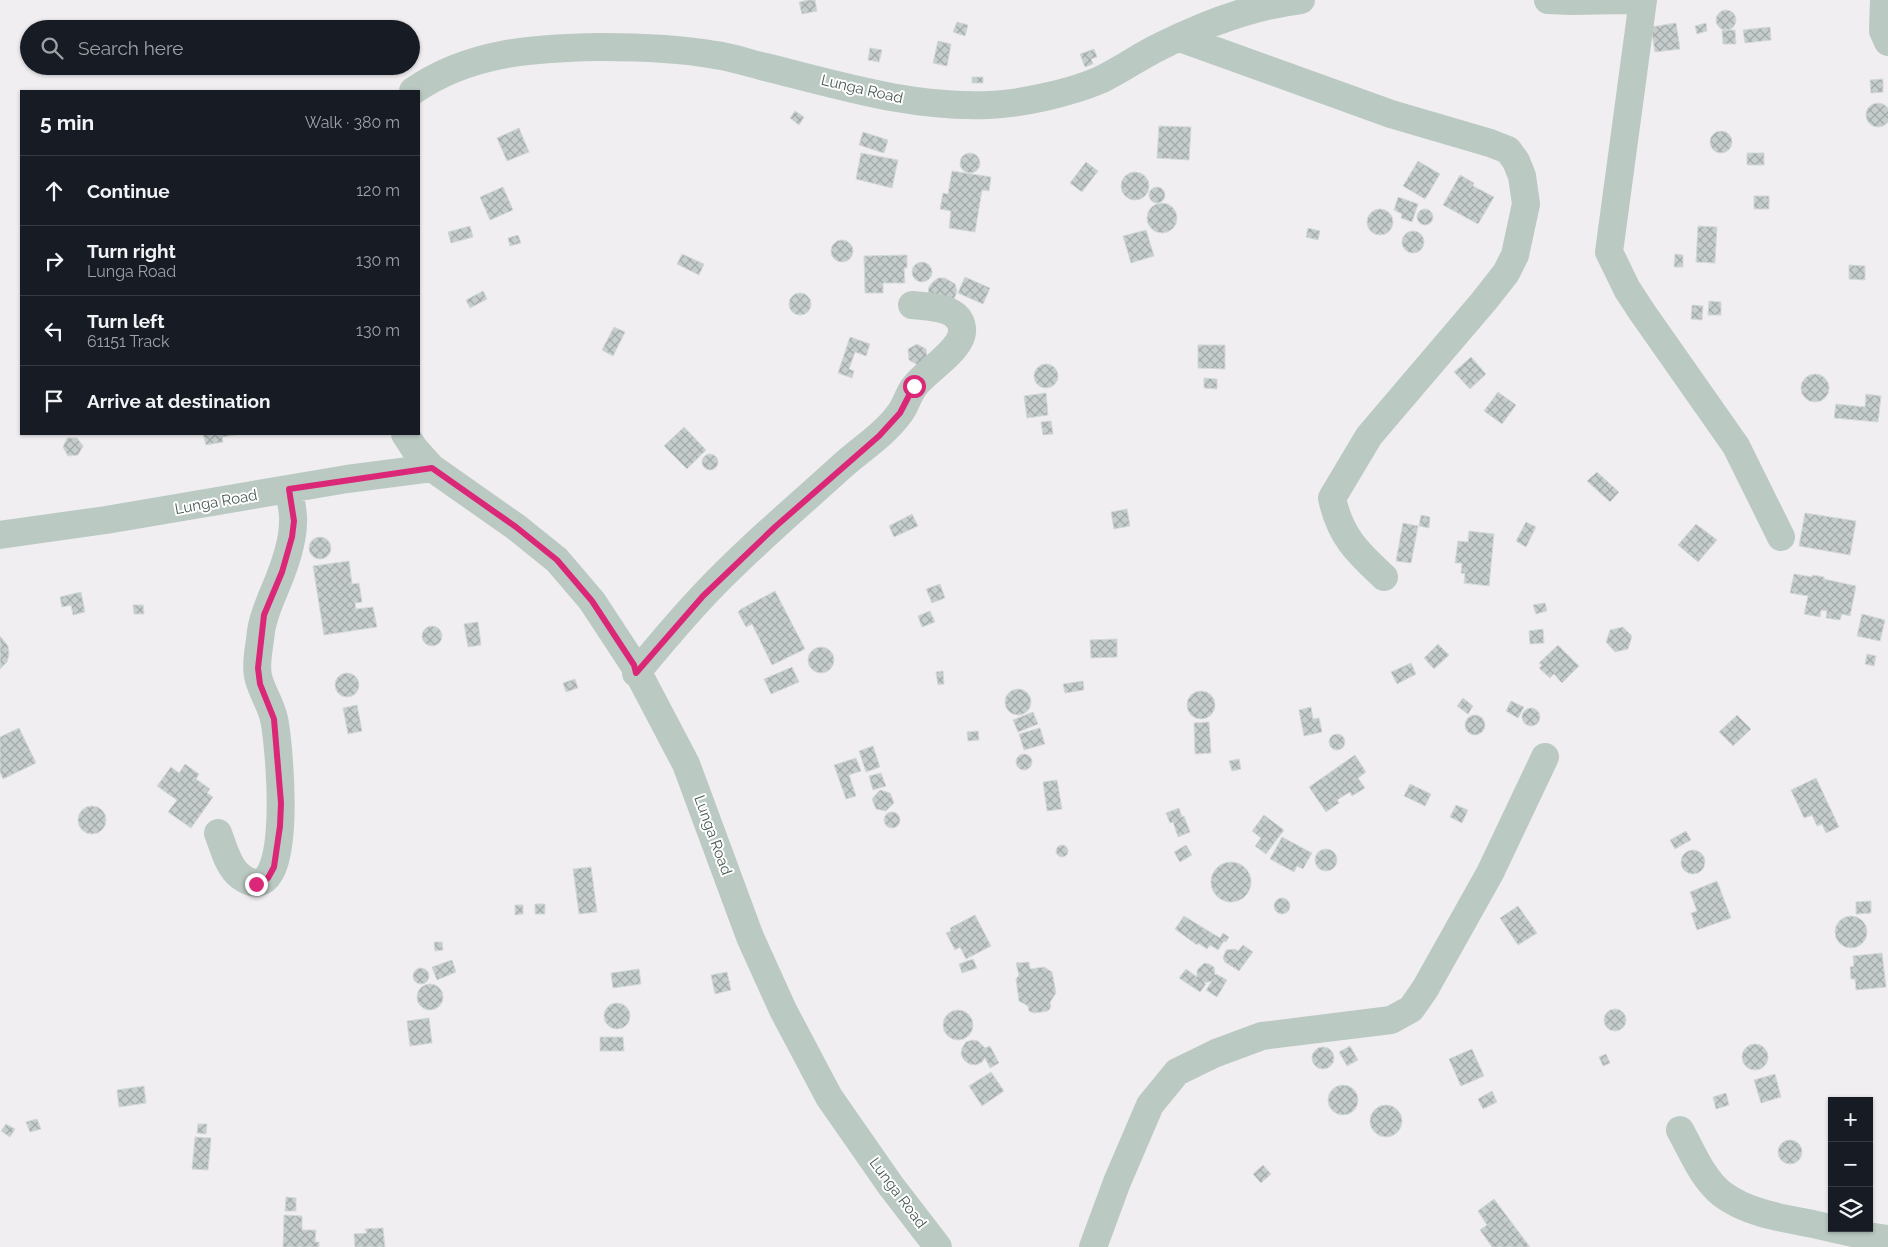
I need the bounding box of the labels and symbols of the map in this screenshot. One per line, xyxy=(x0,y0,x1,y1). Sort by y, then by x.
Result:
street label: Lunga Road xyxy=(819,71,905,107)
route start xyxy=(903,375,926,398)
street label: Lunga Road xyxy=(173,486,259,518)
street label: Lunga Road xyxy=(690,793,736,877)
route end xyxy=(245,873,268,896)
street label: Lunga Road xyxy=(866,1154,930,1232)

